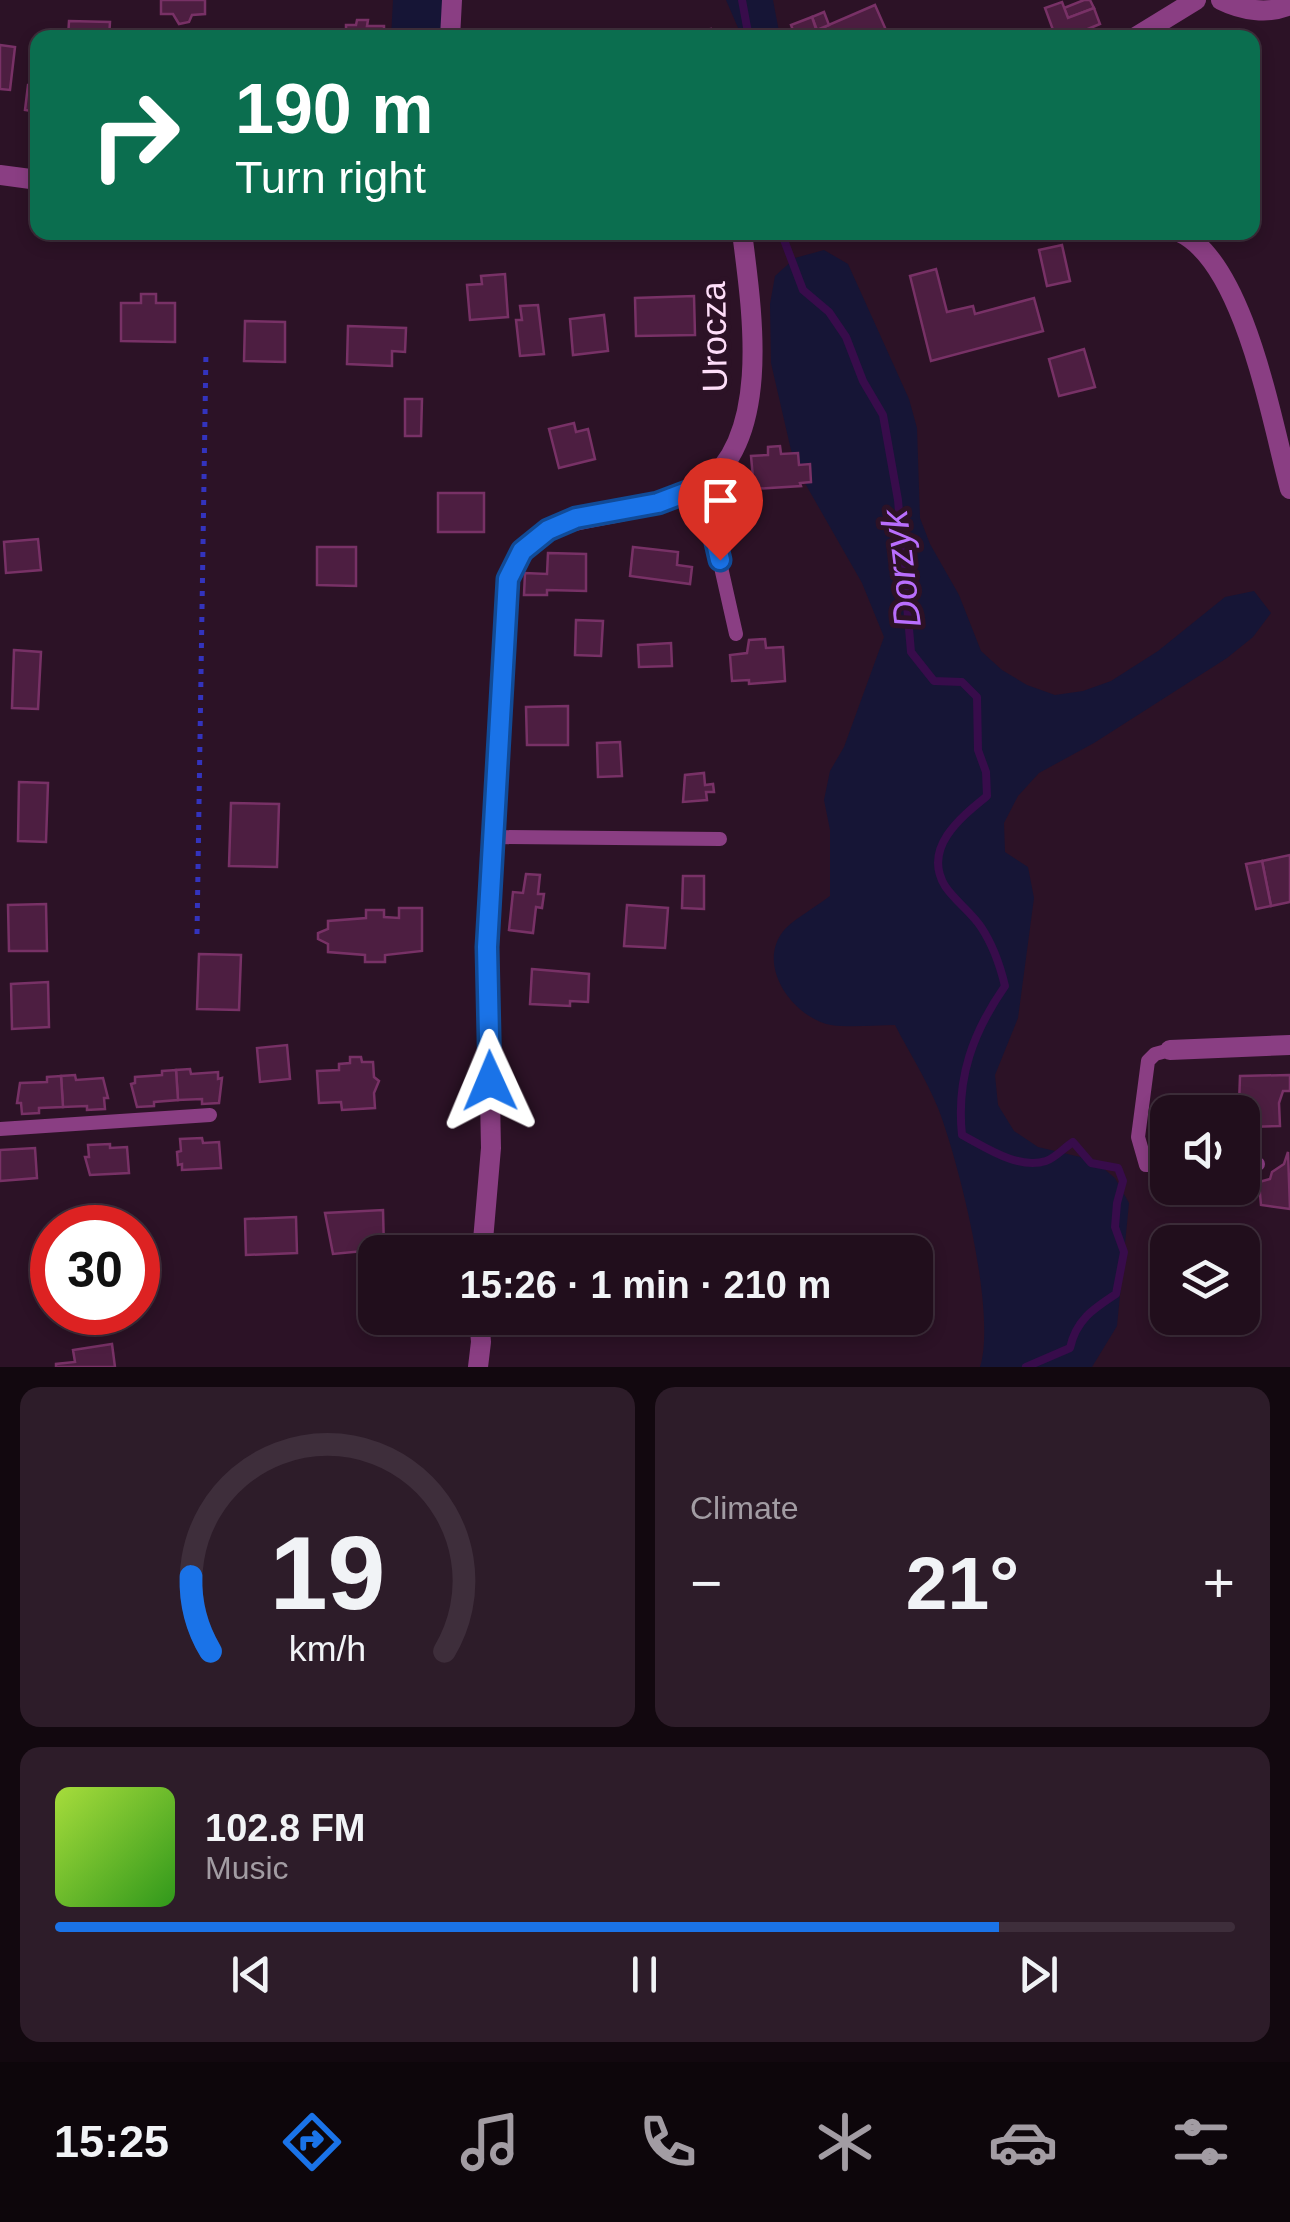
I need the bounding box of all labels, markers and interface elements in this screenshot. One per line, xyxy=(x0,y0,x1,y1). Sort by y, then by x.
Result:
icon: right xyxy=(70,70,200,200)
text: 190 m xyxy=(235,70,433,148)
text: Turn right xyxy=(235,152,426,203)
street label: Urocza xyxy=(693,281,734,393)
pin xyxy=(678,458,763,561)
icon: arrive xyxy=(693,473,748,528)
water label: Dorzyk xyxy=(873,506,929,630)
position arrow xyxy=(438,1029,542,1133)
map controls xyxy=(1150,1095,1260,1335)
button: sound xyxy=(1150,1095,1260,1205)
speed limit sign: 30 xyxy=(30,1205,160,1335)
button: layers xyxy=(1150,1225,1260,1335)
text: 15:26 · 1 min · 210 m xyxy=(460,1264,831,1306)
text: Climate xyxy=(690,1490,798,1526)
text: 19 xyxy=(270,1515,385,1631)
text: 21° xyxy=(906,1541,1019,1625)
text: − xyxy=(690,1552,722,1614)
text: + xyxy=(1203,1552,1235,1614)
text: km/h xyxy=(289,1629,366,1669)
text: 102.8 FM xyxy=(205,1807,366,1849)
text: Music xyxy=(205,1850,289,1886)
icon: previous xyxy=(224,1947,279,2002)
icon: pause xyxy=(617,1947,672,2002)
icon: next xyxy=(1011,1947,1066,2002)
icon: directions xyxy=(277,2107,347,2177)
icon: music xyxy=(455,2107,525,2177)
icon: phone xyxy=(633,2107,703,2177)
icon: climate xyxy=(810,2107,880,2177)
icon: car xyxy=(988,2107,1058,2177)
icon: filters xyxy=(1166,2107,1236,2177)
text: 15:25 xyxy=(54,2116,169,2167)

